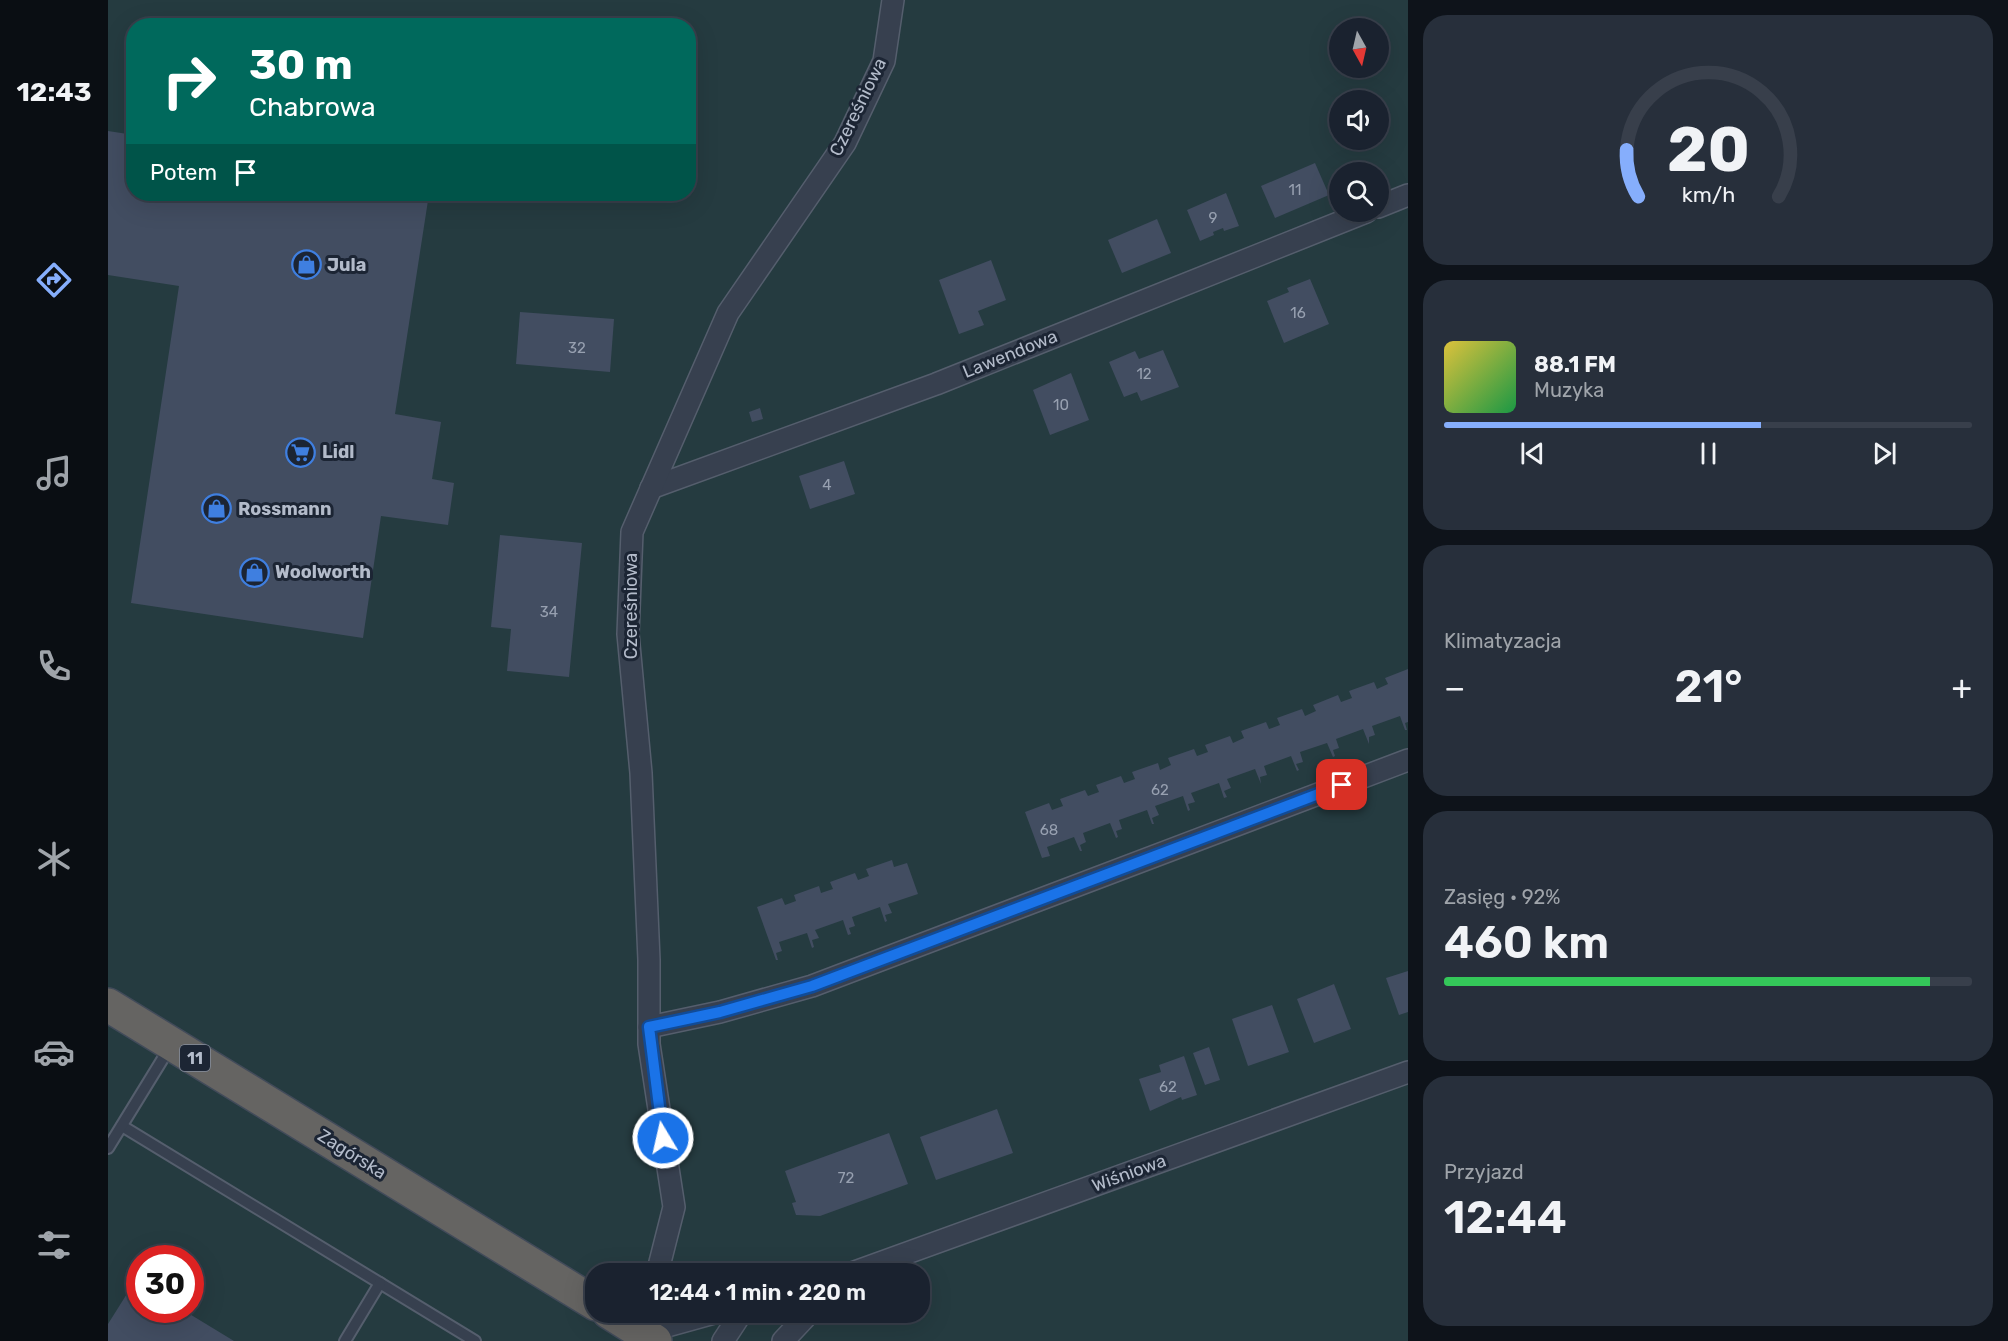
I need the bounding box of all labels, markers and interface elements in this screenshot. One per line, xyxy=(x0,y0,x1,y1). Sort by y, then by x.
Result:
north arrow xyxy=(1329,18,1389,78)
map controls xyxy=(1329,18,1389,222)
text: 30 m xyxy=(249,40,353,90)
icon: right xyxy=(150,42,228,120)
street label: Czereśniowa xyxy=(825,54,891,160)
text: 12:43 xyxy=(16,76,92,108)
button: sound xyxy=(1329,90,1389,150)
text: Chabrowa xyxy=(249,91,376,123)
text: 20 xyxy=(1667,113,1749,187)
icon: arrive xyxy=(229,156,262,189)
text: Potem xyxy=(150,159,217,186)
button: search xyxy=(1329,162,1389,222)
house number: 11 xyxy=(1289,181,1301,199)
text: km/h xyxy=(1681,182,1735,207)
house number: 9 xyxy=(1209,209,1218,227)
shop icon: Jula xyxy=(290,249,322,281)
place label: Jula xyxy=(327,254,366,276)
icon: directions xyxy=(33,259,75,301)
house number: 16 xyxy=(1290,304,1306,322)
street label: Lawendowa xyxy=(959,325,1061,383)
house number: 32 xyxy=(568,339,586,357)
text: 88.1 FM xyxy=(1534,351,1616,378)
house number: 12 xyxy=(1136,365,1152,383)
text: Muzyka xyxy=(1534,378,1604,402)
house number: 10 xyxy=(1053,396,1069,414)
supermarket icon: Lidl xyxy=(285,436,317,468)
icon: previous xyxy=(1516,437,1549,470)
icon: pause xyxy=(1692,437,1725,470)
icon: next xyxy=(1868,437,1901,470)
place label: Lidl xyxy=(322,441,354,463)
icon: music xyxy=(33,452,75,494)
house number: 4 xyxy=(822,476,832,494)
shop icon: Rossmann xyxy=(201,493,233,525)
place label: Rossmann xyxy=(238,498,331,520)
street label: Czereśniowa xyxy=(620,553,642,659)
shop icon: Woolworth xyxy=(238,556,270,588)
place label: Woolworth xyxy=(275,561,371,583)
house number: 34 xyxy=(540,603,558,621)
text: Klimatyzacja xyxy=(1444,629,1562,653)
icon: phone xyxy=(33,645,75,687)
text: 21° xyxy=(1674,660,1743,713)
text: − xyxy=(1444,668,1465,707)
text: + xyxy=(1951,668,1972,707)
pin xyxy=(1316,759,1367,810)
icon: arrive xyxy=(1325,768,1358,801)
house number: 62 xyxy=(1151,781,1169,799)
house number: 68 xyxy=(1040,821,1058,839)
icon: climate xyxy=(33,838,75,880)
text: Zasięg · 92% xyxy=(1444,885,1560,909)
text: 460 km xyxy=(1444,916,1609,969)
icon: car xyxy=(33,1031,75,1073)
road number: 11 xyxy=(180,1045,210,1071)
house number: 62 xyxy=(1159,1078,1177,1096)
position arrow xyxy=(631,1106,695,1170)
street label: Zagórska xyxy=(314,1124,390,1184)
street label: Wiśniowa xyxy=(1089,1149,1169,1197)
text: Przyjazd xyxy=(1444,1160,1524,1184)
house number: 72 xyxy=(838,1169,854,1187)
text: 12:44 xyxy=(1444,1191,1567,1244)
icon: filters xyxy=(33,1224,75,1266)
speed limit sign: 30 xyxy=(126,1245,204,1323)
text: 12:44 · 1 min · 220 m xyxy=(649,1279,866,1306)

